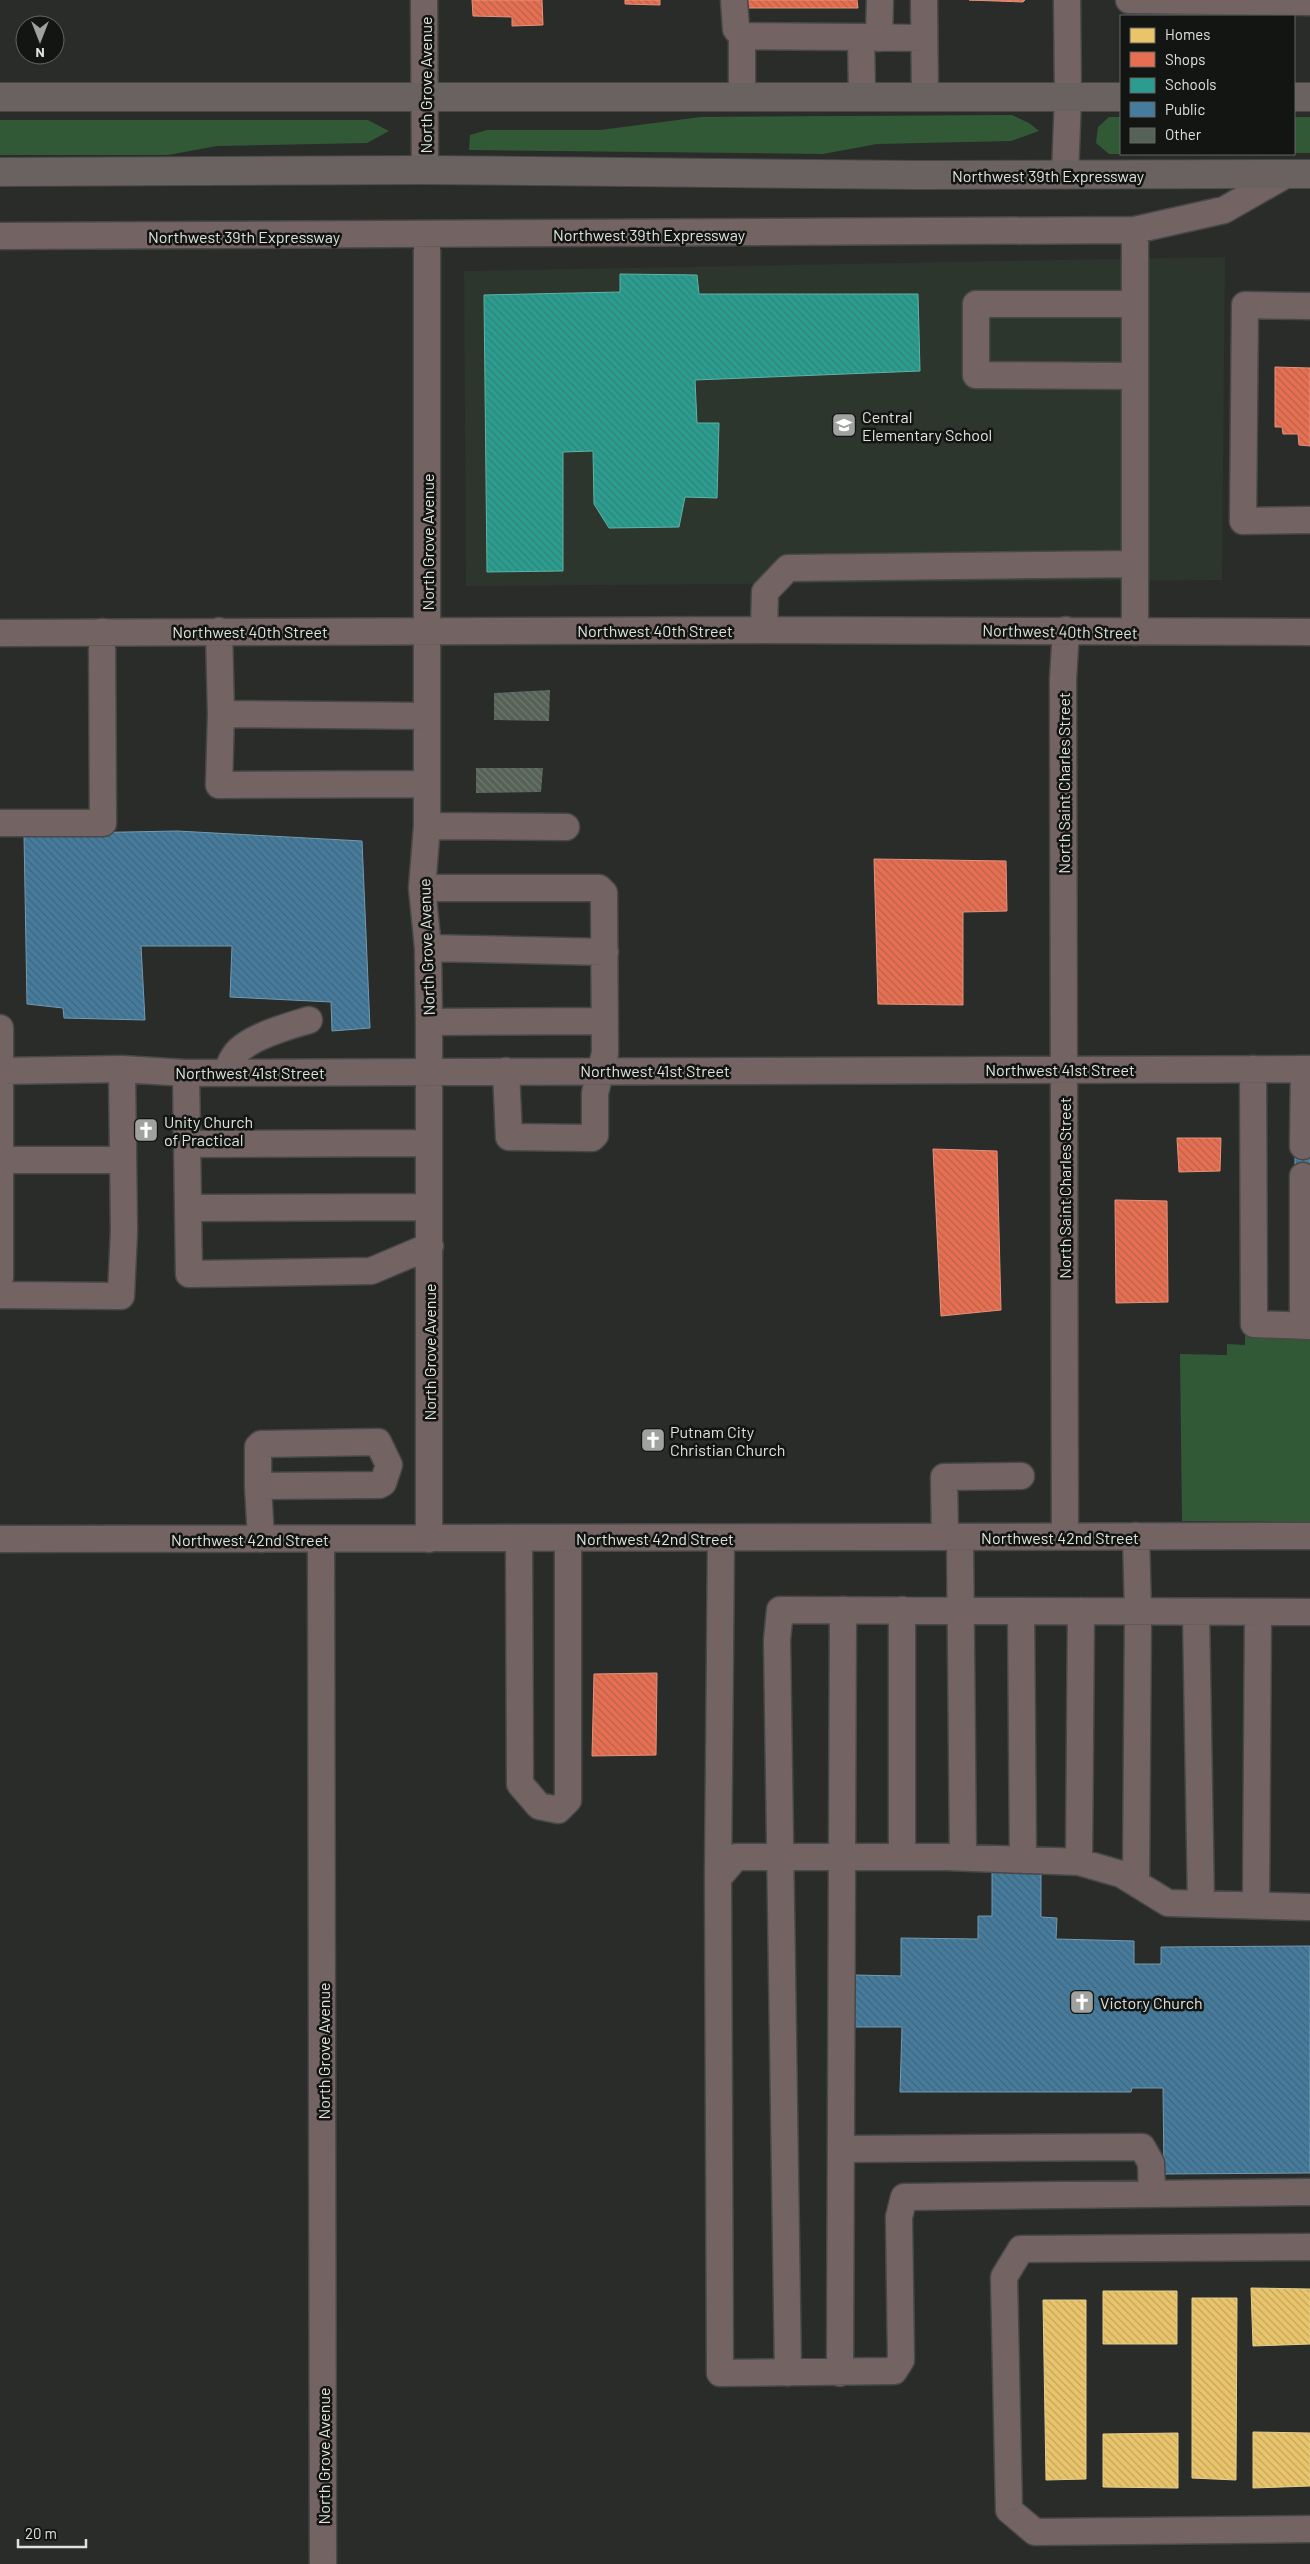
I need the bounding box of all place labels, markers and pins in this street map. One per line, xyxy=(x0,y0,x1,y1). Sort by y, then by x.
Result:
place label: Central Elementary School xyxy=(862,407,992,444)
school or university icon: Central Elementary School xyxy=(831,412,857,438)
place label: Unity Church of Practical xyxy=(164,1112,253,1149)
church icon: Unity Church of Practical xyxy=(133,1117,159,1143)
place label: Putnam City Christian Church xyxy=(670,1422,785,1459)
church icon: Putnam City Christian Church xyxy=(640,1427,666,1453)
church icon: Victory Church xyxy=(1069,1989,1095,2015)
place label: Victory Church xyxy=(1100,1993,1203,2012)

